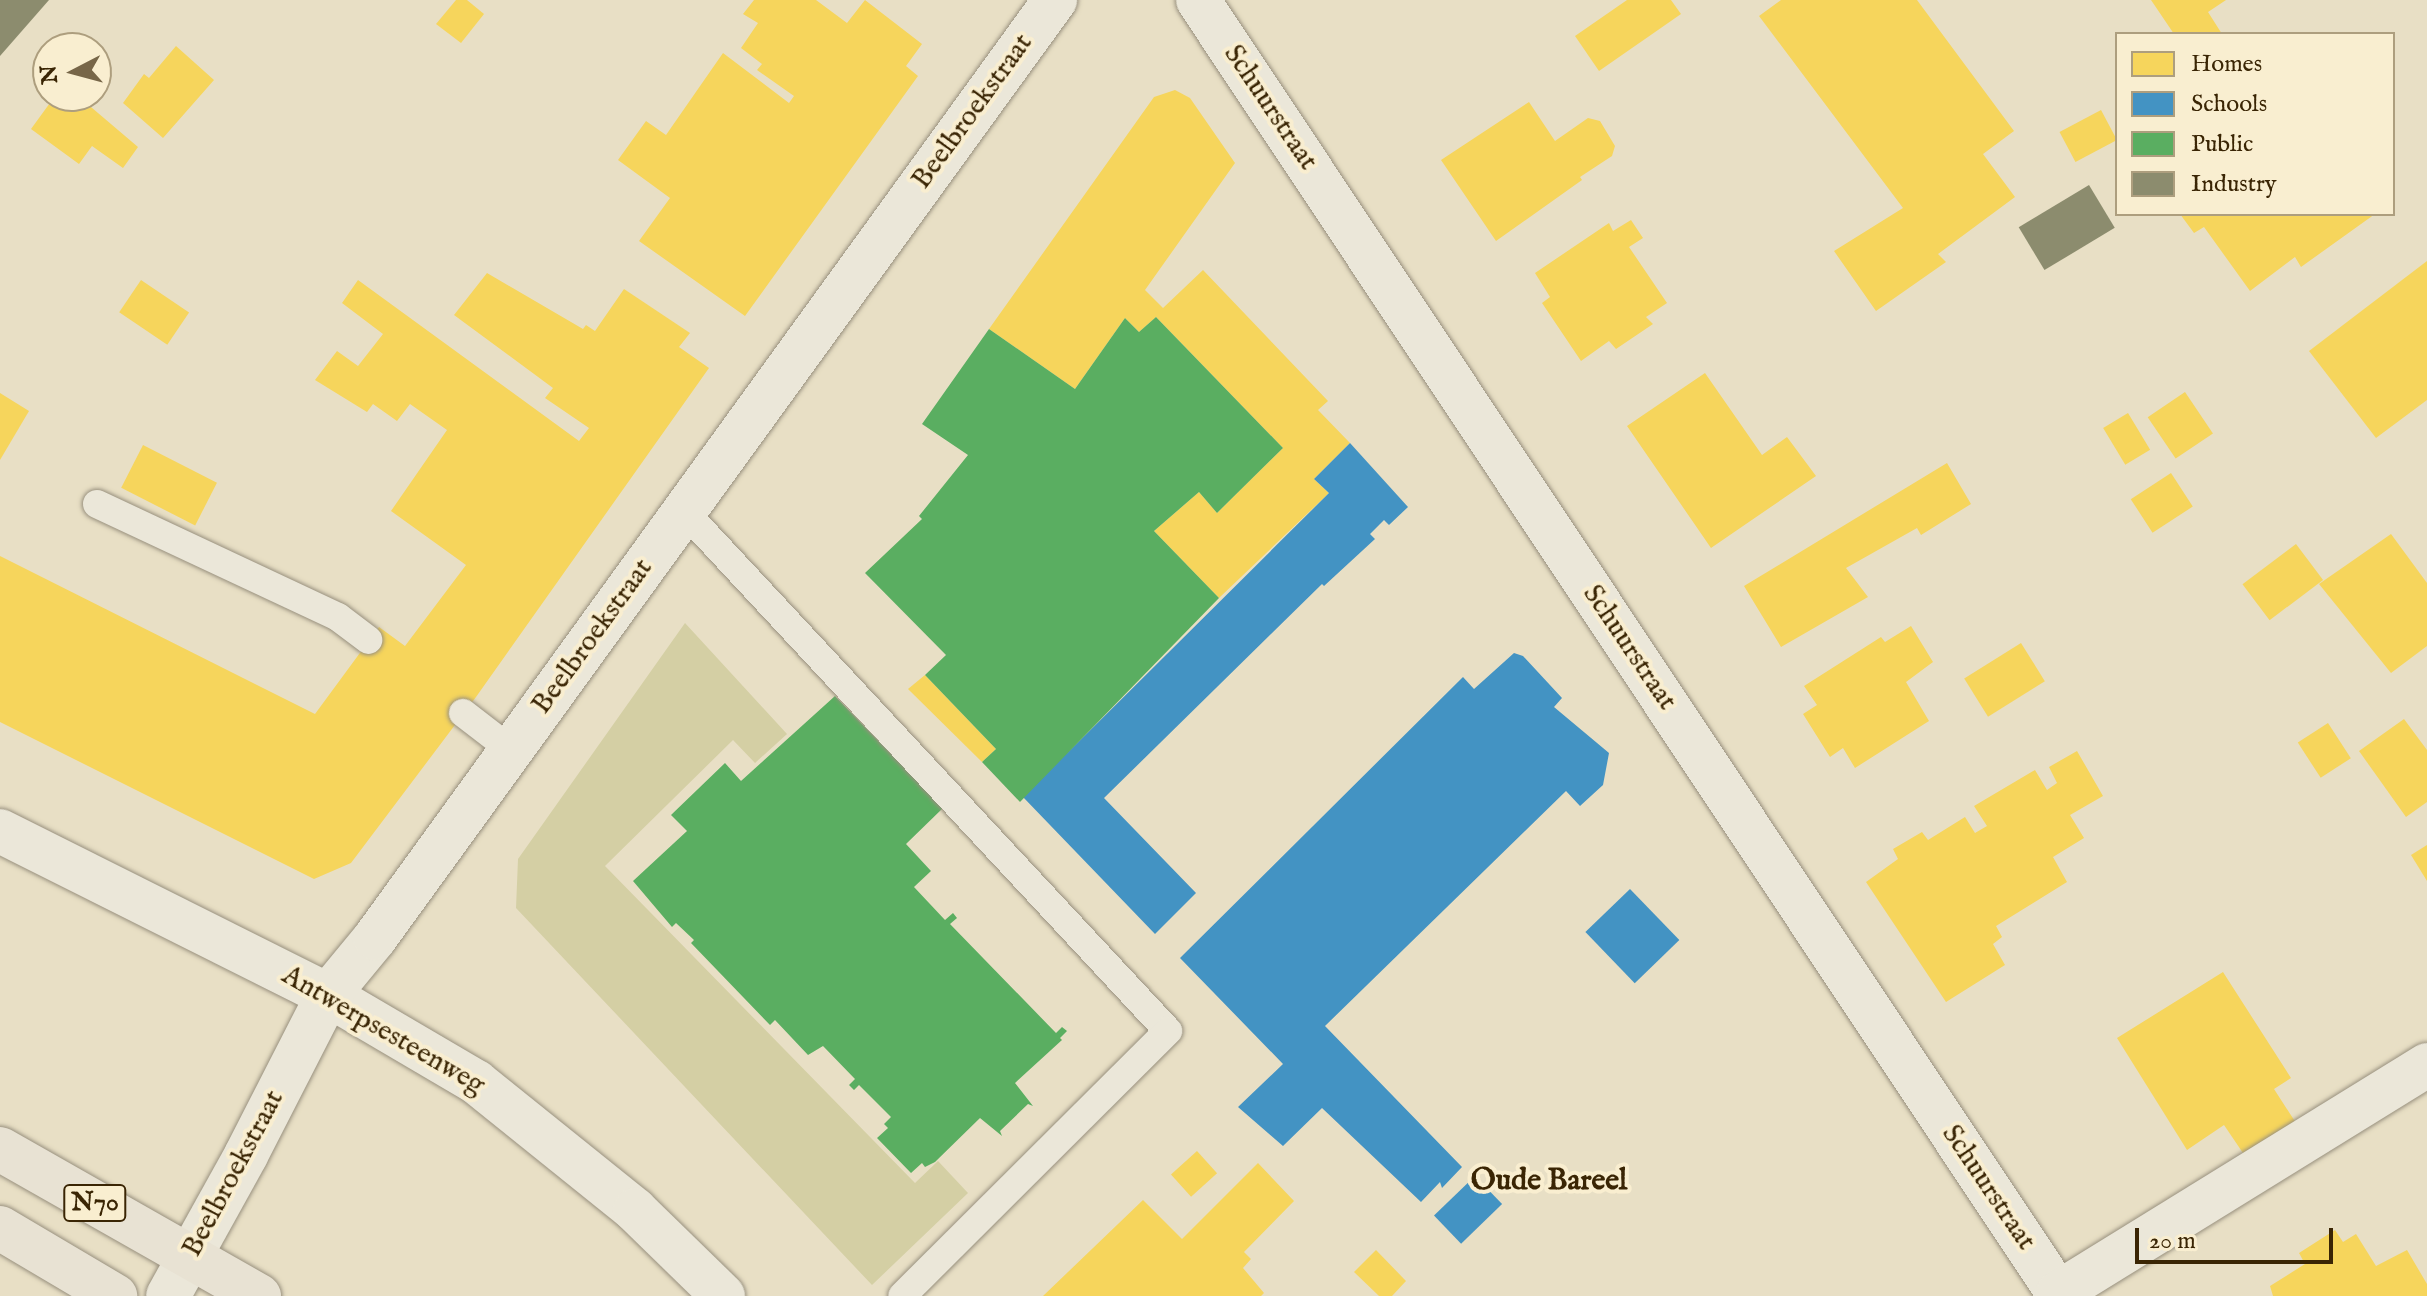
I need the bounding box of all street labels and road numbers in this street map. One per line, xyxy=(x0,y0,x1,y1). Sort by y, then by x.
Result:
street label: Beelbroekstraat xyxy=(905,28,1041,196)
street label: Schuurstraat xyxy=(1216,39,1324,177)
street label: Beelbroekstraat xyxy=(525,553,661,721)
street label: Schuurstraat xyxy=(1575,579,1683,717)
street label: Antwerpsesteenweg xyxy=(276,959,490,1103)
street label: Beelbroekstraat xyxy=(176,1085,292,1263)
street label: Schuurstraat xyxy=(1934,1119,2042,1257)
road number: N70 xyxy=(63,1181,127,1225)

